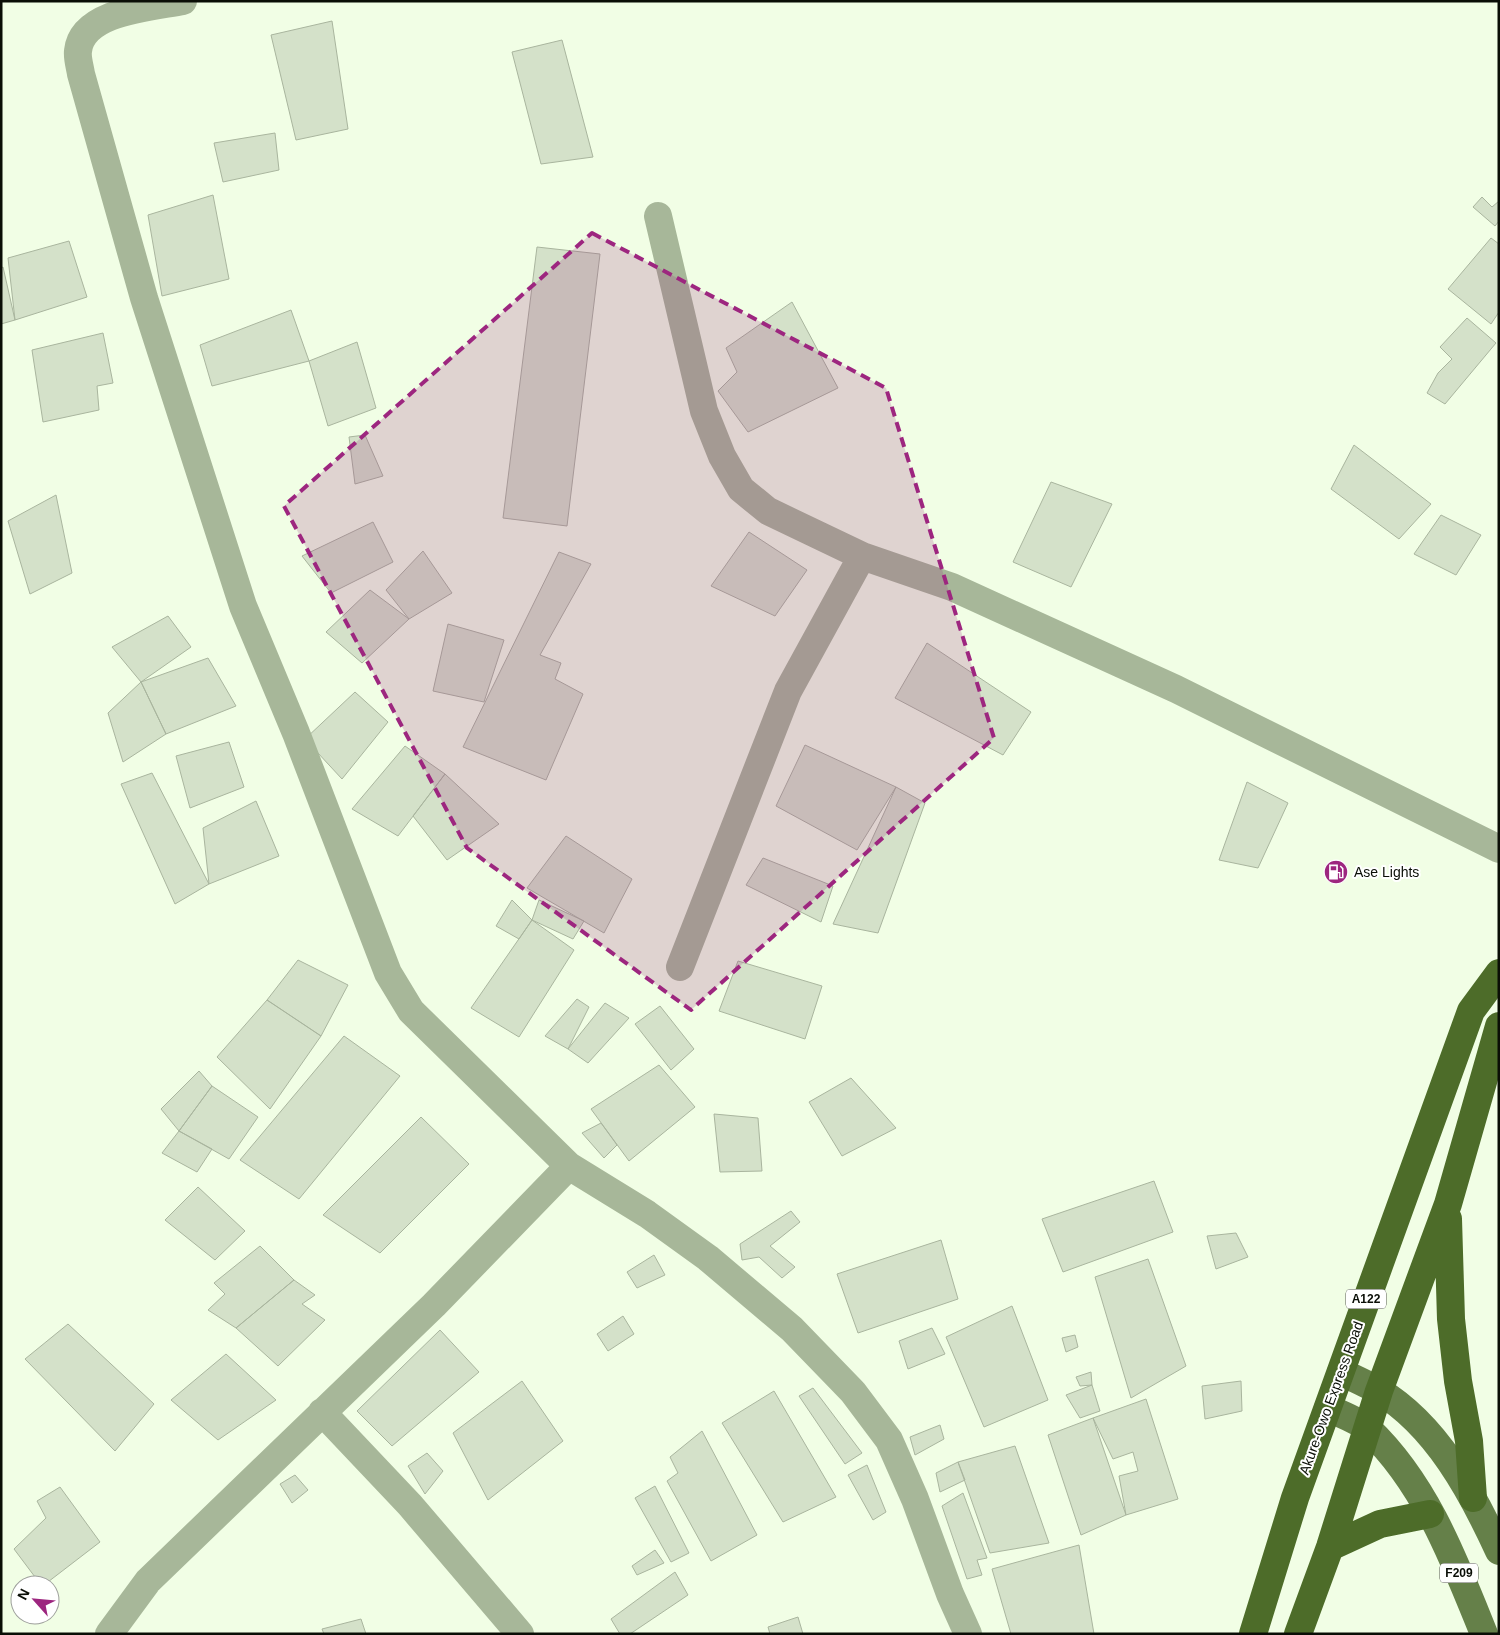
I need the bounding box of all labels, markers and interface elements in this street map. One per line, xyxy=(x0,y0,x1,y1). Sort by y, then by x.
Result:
fuel station icon: Ase Lights xyxy=(1323,859,1349,885)
place label: Ase Lights xyxy=(1354,864,1419,880)
road number: A122 xyxy=(1346,1290,1386,1308)
street label: Akure-Owo Express Road xyxy=(1296,1319,1366,1477)
road number: F209 xyxy=(1440,1564,1478,1582)
north arrow xyxy=(10,1575,60,1625)
text: N xyxy=(14,1586,33,1602)

